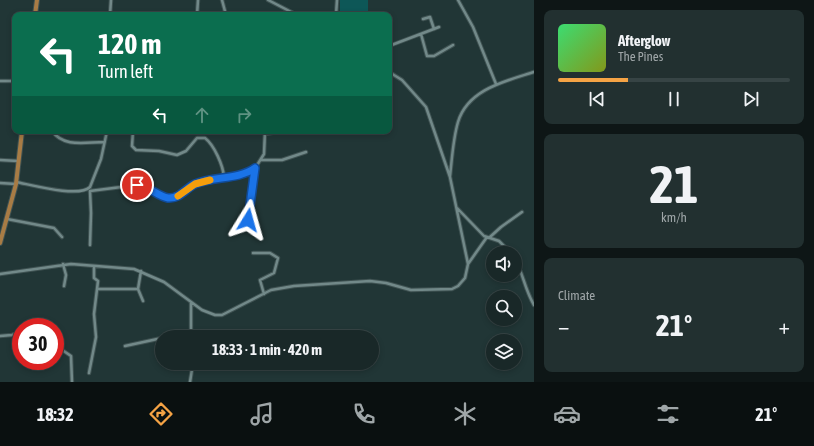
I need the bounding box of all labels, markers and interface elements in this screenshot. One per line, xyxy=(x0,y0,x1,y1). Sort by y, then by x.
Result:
icon: left xyxy=(32,28,84,80)
text: 120 m xyxy=(98,28,161,60)
text: Afterglow xyxy=(618,32,671,49)
text: The Pines xyxy=(618,49,663,64)
text: Turn left xyxy=(98,61,153,82)
icon: previous xyxy=(586,88,608,110)
icon: pause xyxy=(663,88,685,110)
icon: next xyxy=(740,88,762,110)
icon: left xyxy=(149,104,171,126)
icon: ahead xyxy=(191,104,213,126)
icon: right xyxy=(233,104,255,126)
text: 21 xyxy=(650,154,698,214)
pin xyxy=(120,168,154,202)
icon: arrive xyxy=(126,174,148,196)
position arrow xyxy=(227,199,269,241)
text: km/h xyxy=(661,210,687,225)
map controls xyxy=(486,246,522,370)
button: sound xyxy=(486,246,522,282)
text: Climate xyxy=(558,288,595,303)
button: search xyxy=(486,290,522,326)
text: 21° xyxy=(656,308,692,342)
text: − xyxy=(558,313,569,339)
text: + xyxy=(779,313,790,339)
speed limit sign: 30 xyxy=(12,318,64,370)
button: layers xyxy=(486,334,522,370)
text: 18:33 · 1 min · 420 m xyxy=(212,341,322,358)
icon: directions xyxy=(147,400,175,428)
icon: music xyxy=(248,400,276,428)
icon: phone xyxy=(350,400,378,428)
icon: climate xyxy=(451,400,479,428)
icon: car xyxy=(553,400,581,428)
icon: filters xyxy=(654,400,682,428)
text: 18:32 xyxy=(37,404,74,425)
text: 21° xyxy=(755,404,777,425)

